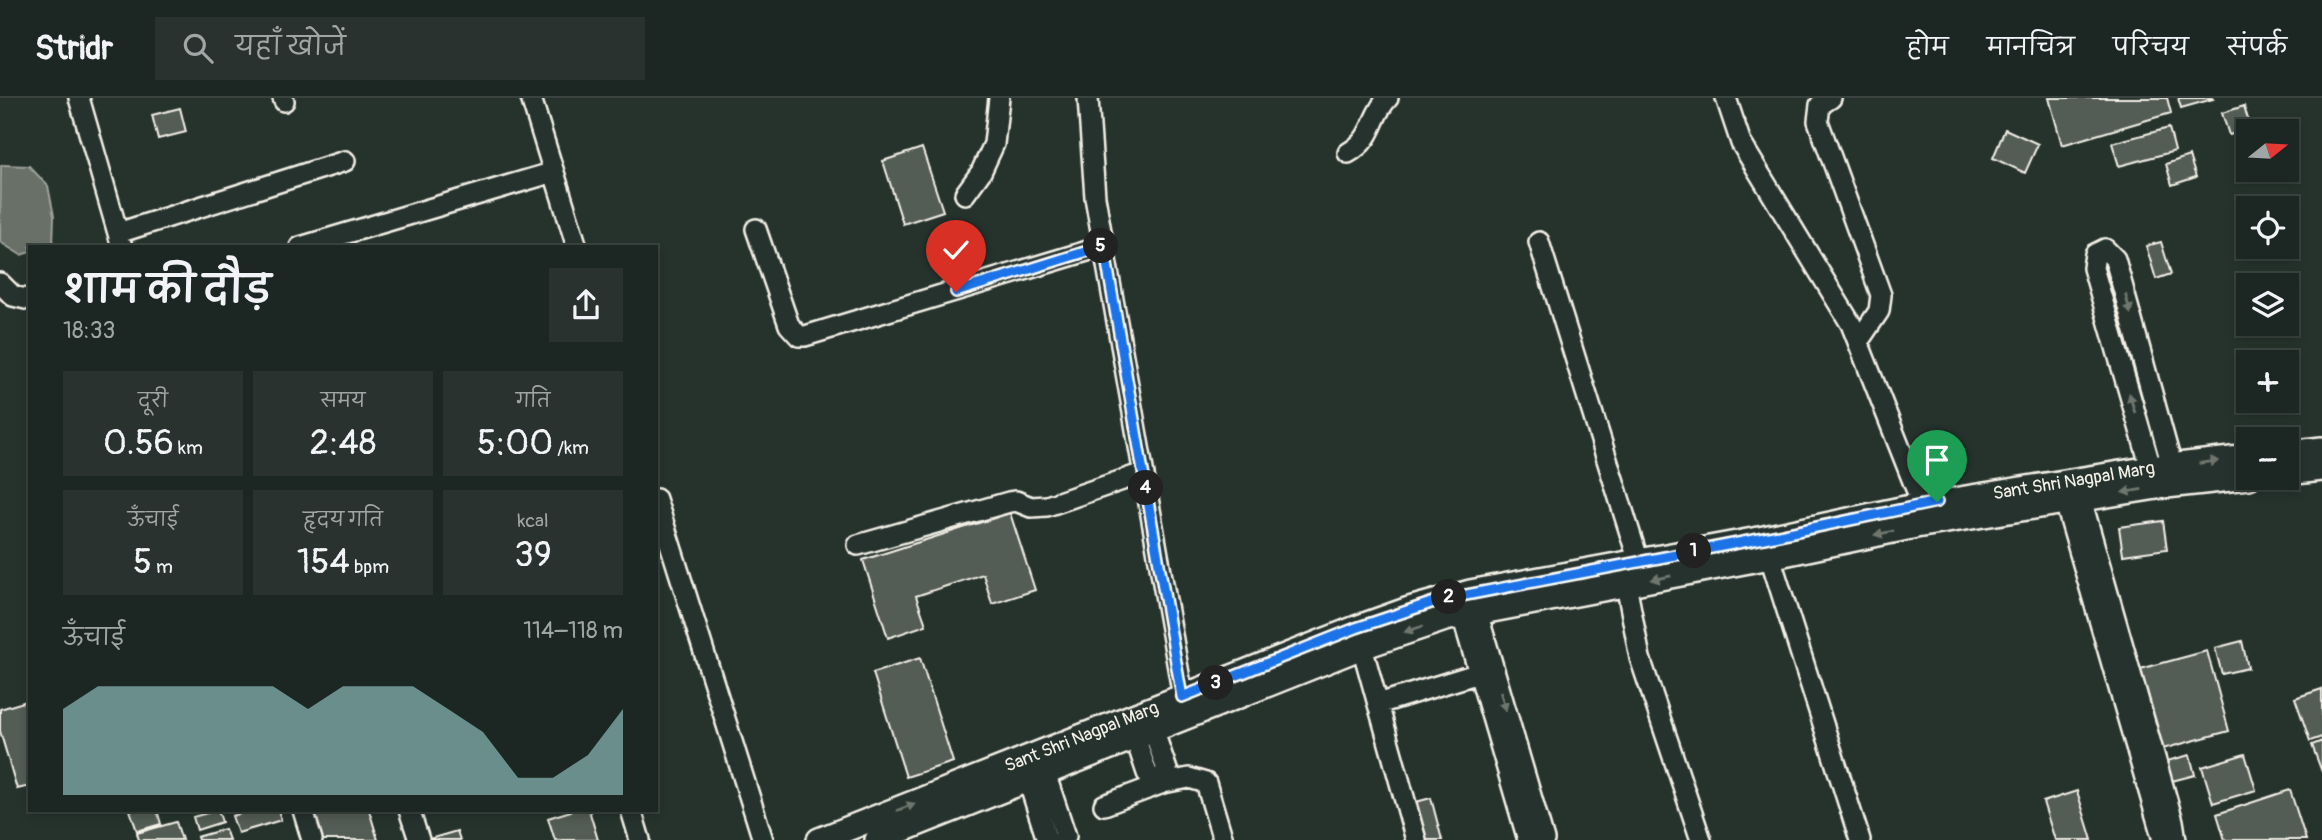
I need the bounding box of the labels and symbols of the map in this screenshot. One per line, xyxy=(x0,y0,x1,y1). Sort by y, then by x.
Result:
north arrow xyxy=(2236,119,2300,182)
pin xyxy=(926,220,986,292)
pin: 5 xyxy=(1084,228,1118,264)
one-way arrow xyxy=(2123,293,2134,315)
one-way arrow xyxy=(2126,391,2137,413)
pin xyxy=(1907,430,1967,502)
street label: Sant Shri Nagpal Marg xyxy=(1991,456,2156,505)
one-way arrow xyxy=(2198,456,2220,467)
pin: 4 xyxy=(1128,470,1164,506)
one-way arrow xyxy=(2121,486,2143,497)
one-way arrow xyxy=(1873,527,1895,538)
pin: 1 xyxy=(1676,533,1712,568)
one-way arrow xyxy=(1650,573,1672,584)
pin: 2 xyxy=(1432,580,1466,614)
one-way arrow xyxy=(1404,624,1425,635)
pin: 3 xyxy=(1198,666,1234,700)
one-way arrow xyxy=(1498,690,1508,711)
street label: Sant Shri Nagpal Marg xyxy=(1001,696,1162,777)
one-way arrow xyxy=(896,802,917,813)

